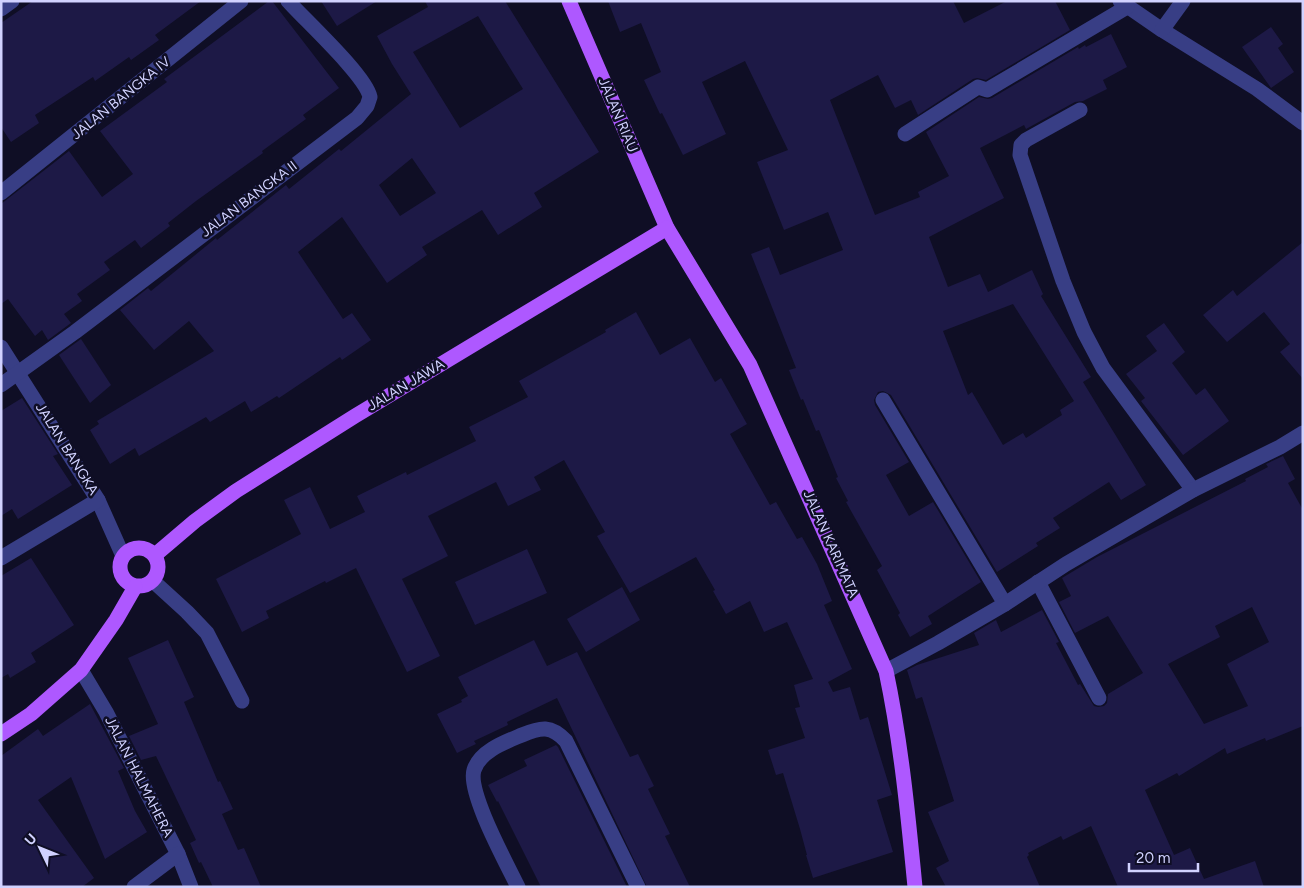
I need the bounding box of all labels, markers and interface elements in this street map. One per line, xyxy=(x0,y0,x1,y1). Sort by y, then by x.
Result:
street label: JALAN BANGKA IV xyxy=(68,53,174,143)
street label: JALAN RIAU xyxy=(595,75,641,155)
street label: JALAN BANGKA II xyxy=(197,157,301,241)
street label: JALAN JAWA xyxy=(365,355,448,415)
street label: JALAN BANGKA xyxy=(32,400,102,499)
street label: JALAN KARIMATA xyxy=(800,488,863,601)
street label: JALAN HALMAHERA xyxy=(101,714,177,841)
north arrow xyxy=(15,823,65,873)
text: U xyxy=(21,830,40,849)
scale bar xyxy=(1129,840,1198,872)
text: 20 m xyxy=(1136,849,1170,867)

